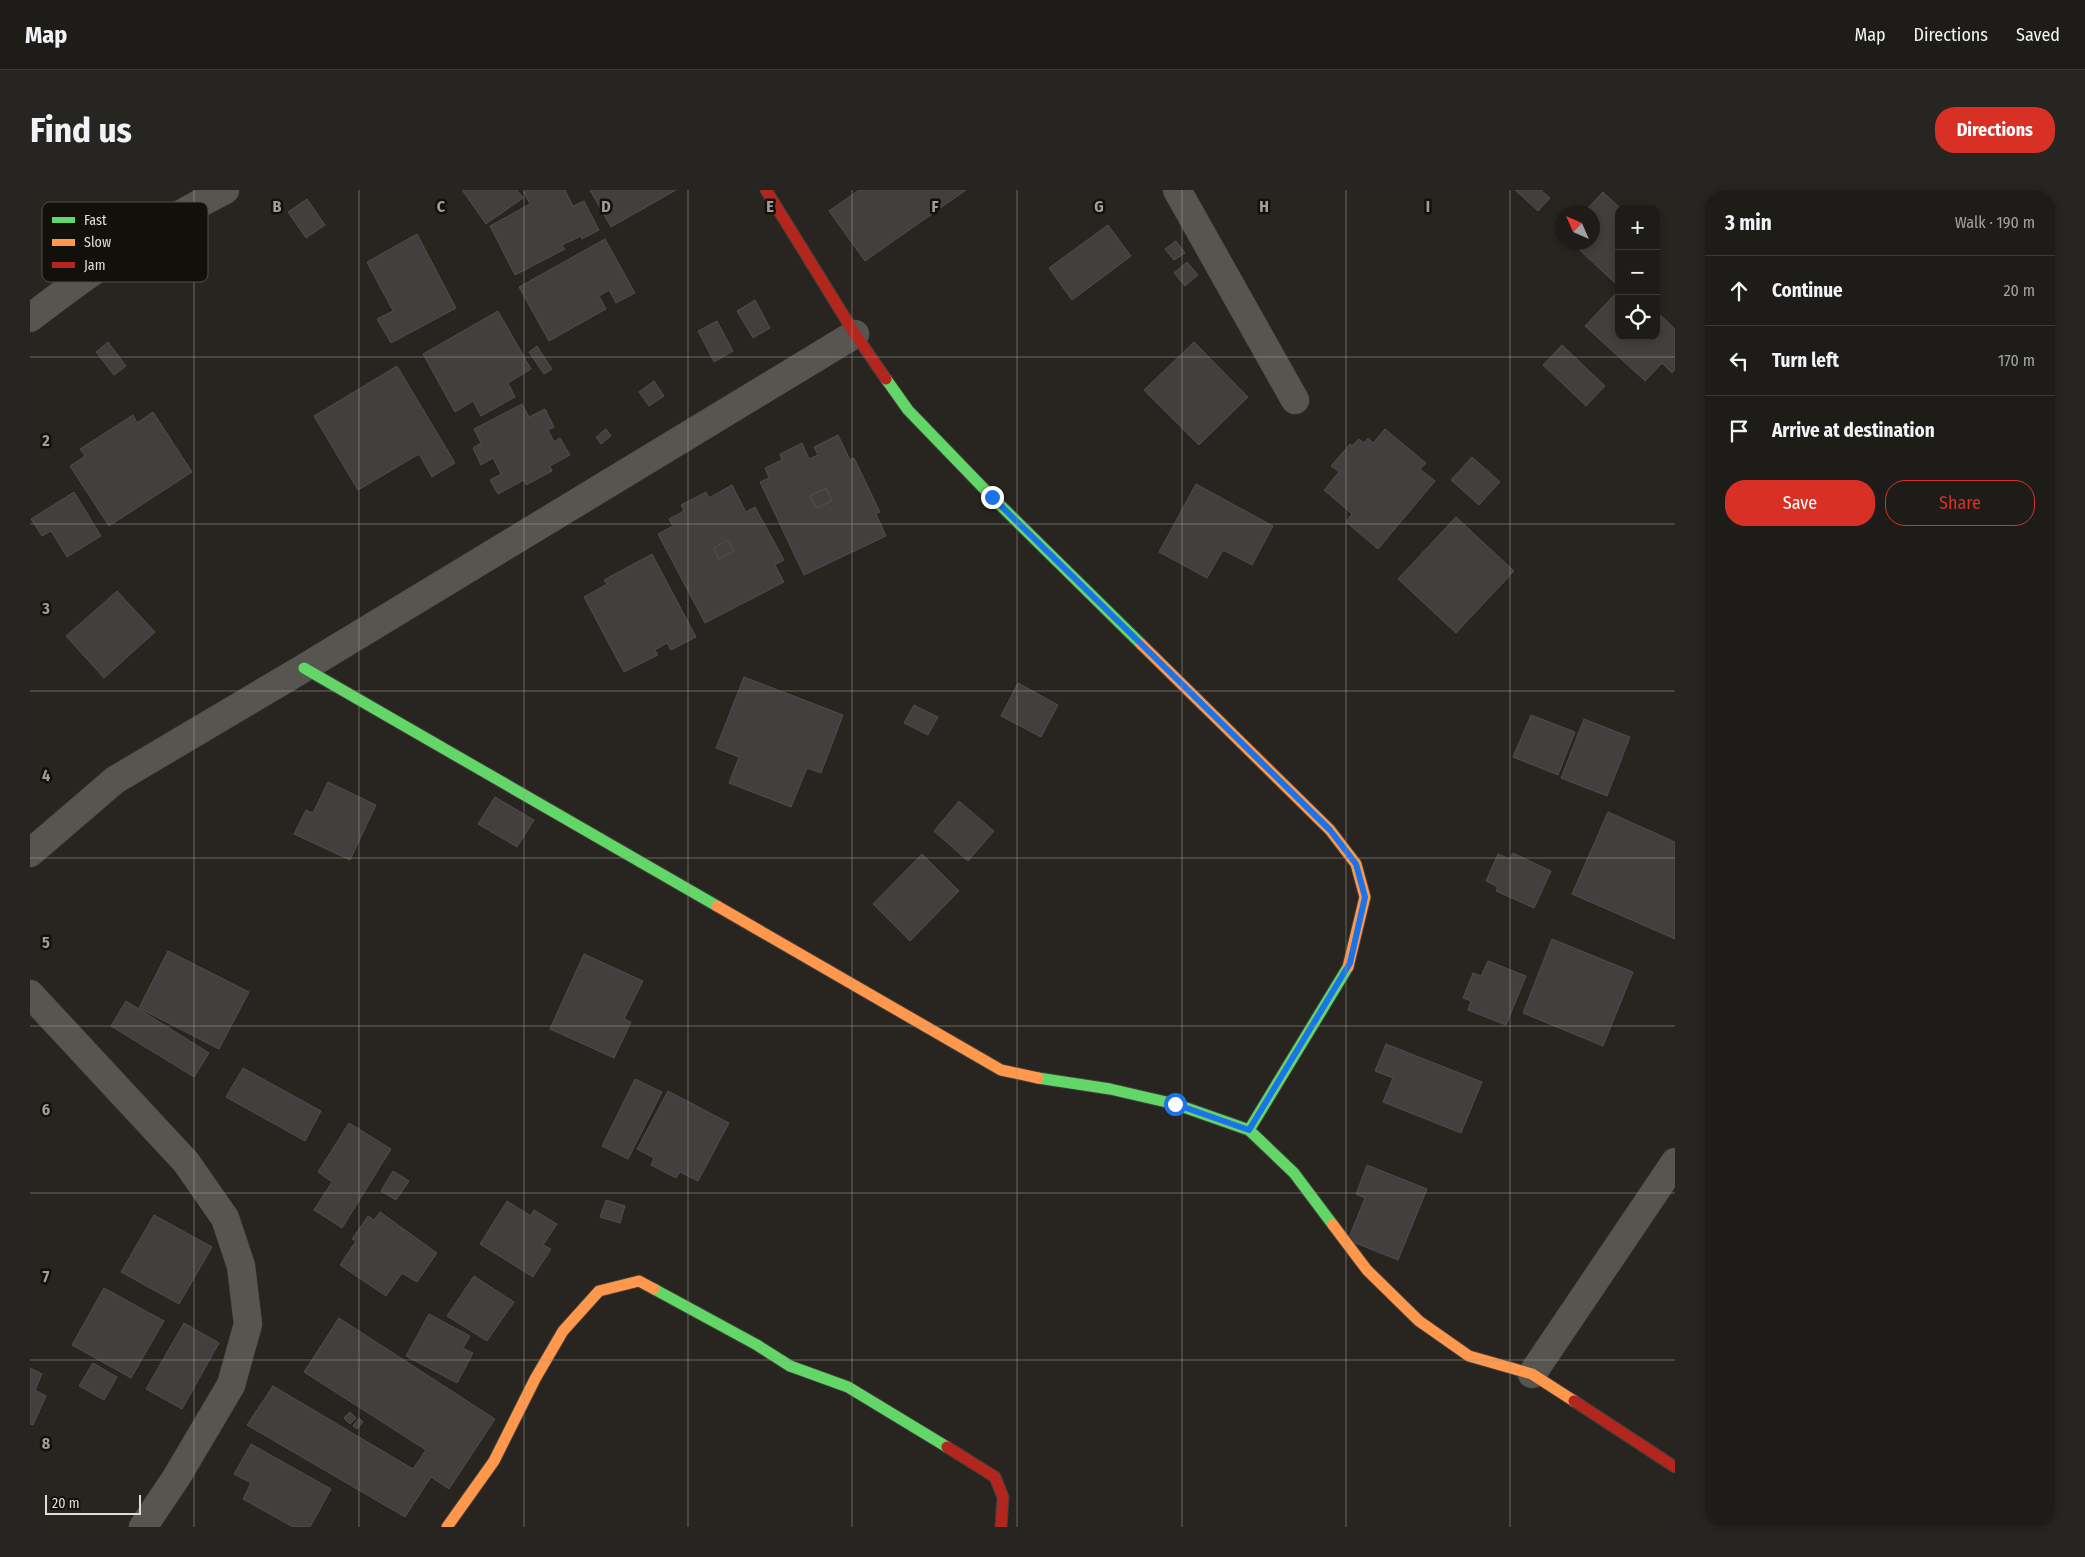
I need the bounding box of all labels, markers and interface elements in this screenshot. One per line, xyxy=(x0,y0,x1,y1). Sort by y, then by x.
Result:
text: Map xyxy=(25,21,67,49)
text: Map xyxy=(1854,24,1886,46)
text: Directions xyxy=(1914,24,1988,46)
text: Saved xyxy=(2016,24,2060,46)
button: Directions xyxy=(1935,107,2055,153)
text: Find us xyxy=(30,109,132,151)
text: B xyxy=(273,197,282,216)
text: C xyxy=(437,197,446,216)
text: D xyxy=(601,197,611,216)
text: E xyxy=(766,197,774,216)
text: F xyxy=(931,197,939,216)
text: G xyxy=(1094,197,1104,216)
text: H xyxy=(1259,197,1269,216)
text: I xyxy=(1426,197,1430,216)
legend xyxy=(42,202,208,282)
north arrow xyxy=(1555,205,1600,250)
map controls xyxy=(1615,205,1660,340)
button: + xyxy=(1615,205,1660,250)
text: 3 min xyxy=(1725,210,1772,236)
text: Fast xyxy=(84,212,107,229)
text: Walk · 190 m xyxy=(1955,213,2035,232)
text: Slow xyxy=(84,234,111,251)
button: − xyxy=(1615,250,1660,295)
text: Jam xyxy=(84,257,105,274)
icon: ahead xyxy=(1725,277,1753,305)
text: Continue xyxy=(1772,279,1843,302)
text: 20 m xyxy=(2004,281,2035,300)
button: locate xyxy=(1615,295,1660,340)
icon: left xyxy=(1725,347,1753,375)
text: Turn left xyxy=(1772,349,1839,372)
text: 170 m xyxy=(1998,351,2035,370)
icon: arrive xyxy=(1725,417,1753,445)
text: Arrive at destination xyxy=(1772,419,1935,442)
text: 2 xyxy=(41,431,50,450)
button: Save xyxy=(1725,480,1875,526)
button: Share xyxy=(1885,480,2035,526)
route end xyxy=(981,486,1004,509)
text: 3 xyxy=(41,599,50,618)
text: 4 xyxy=(42,766,50,785)
text: 5 xyxy=(42,933,50,952)
route start xyxy=(1164,1093,1187,1116)
text: 6 xyxy=(42,1100,50,1119)
text: 7 xyxy=(43,1267,50,1286)
text: 8 xyxy=(42,1434,51,1453)
scale bar xyxy=(45,1492,141,1515)
text: 20 m xyxy=(52,1495,80,1512)

